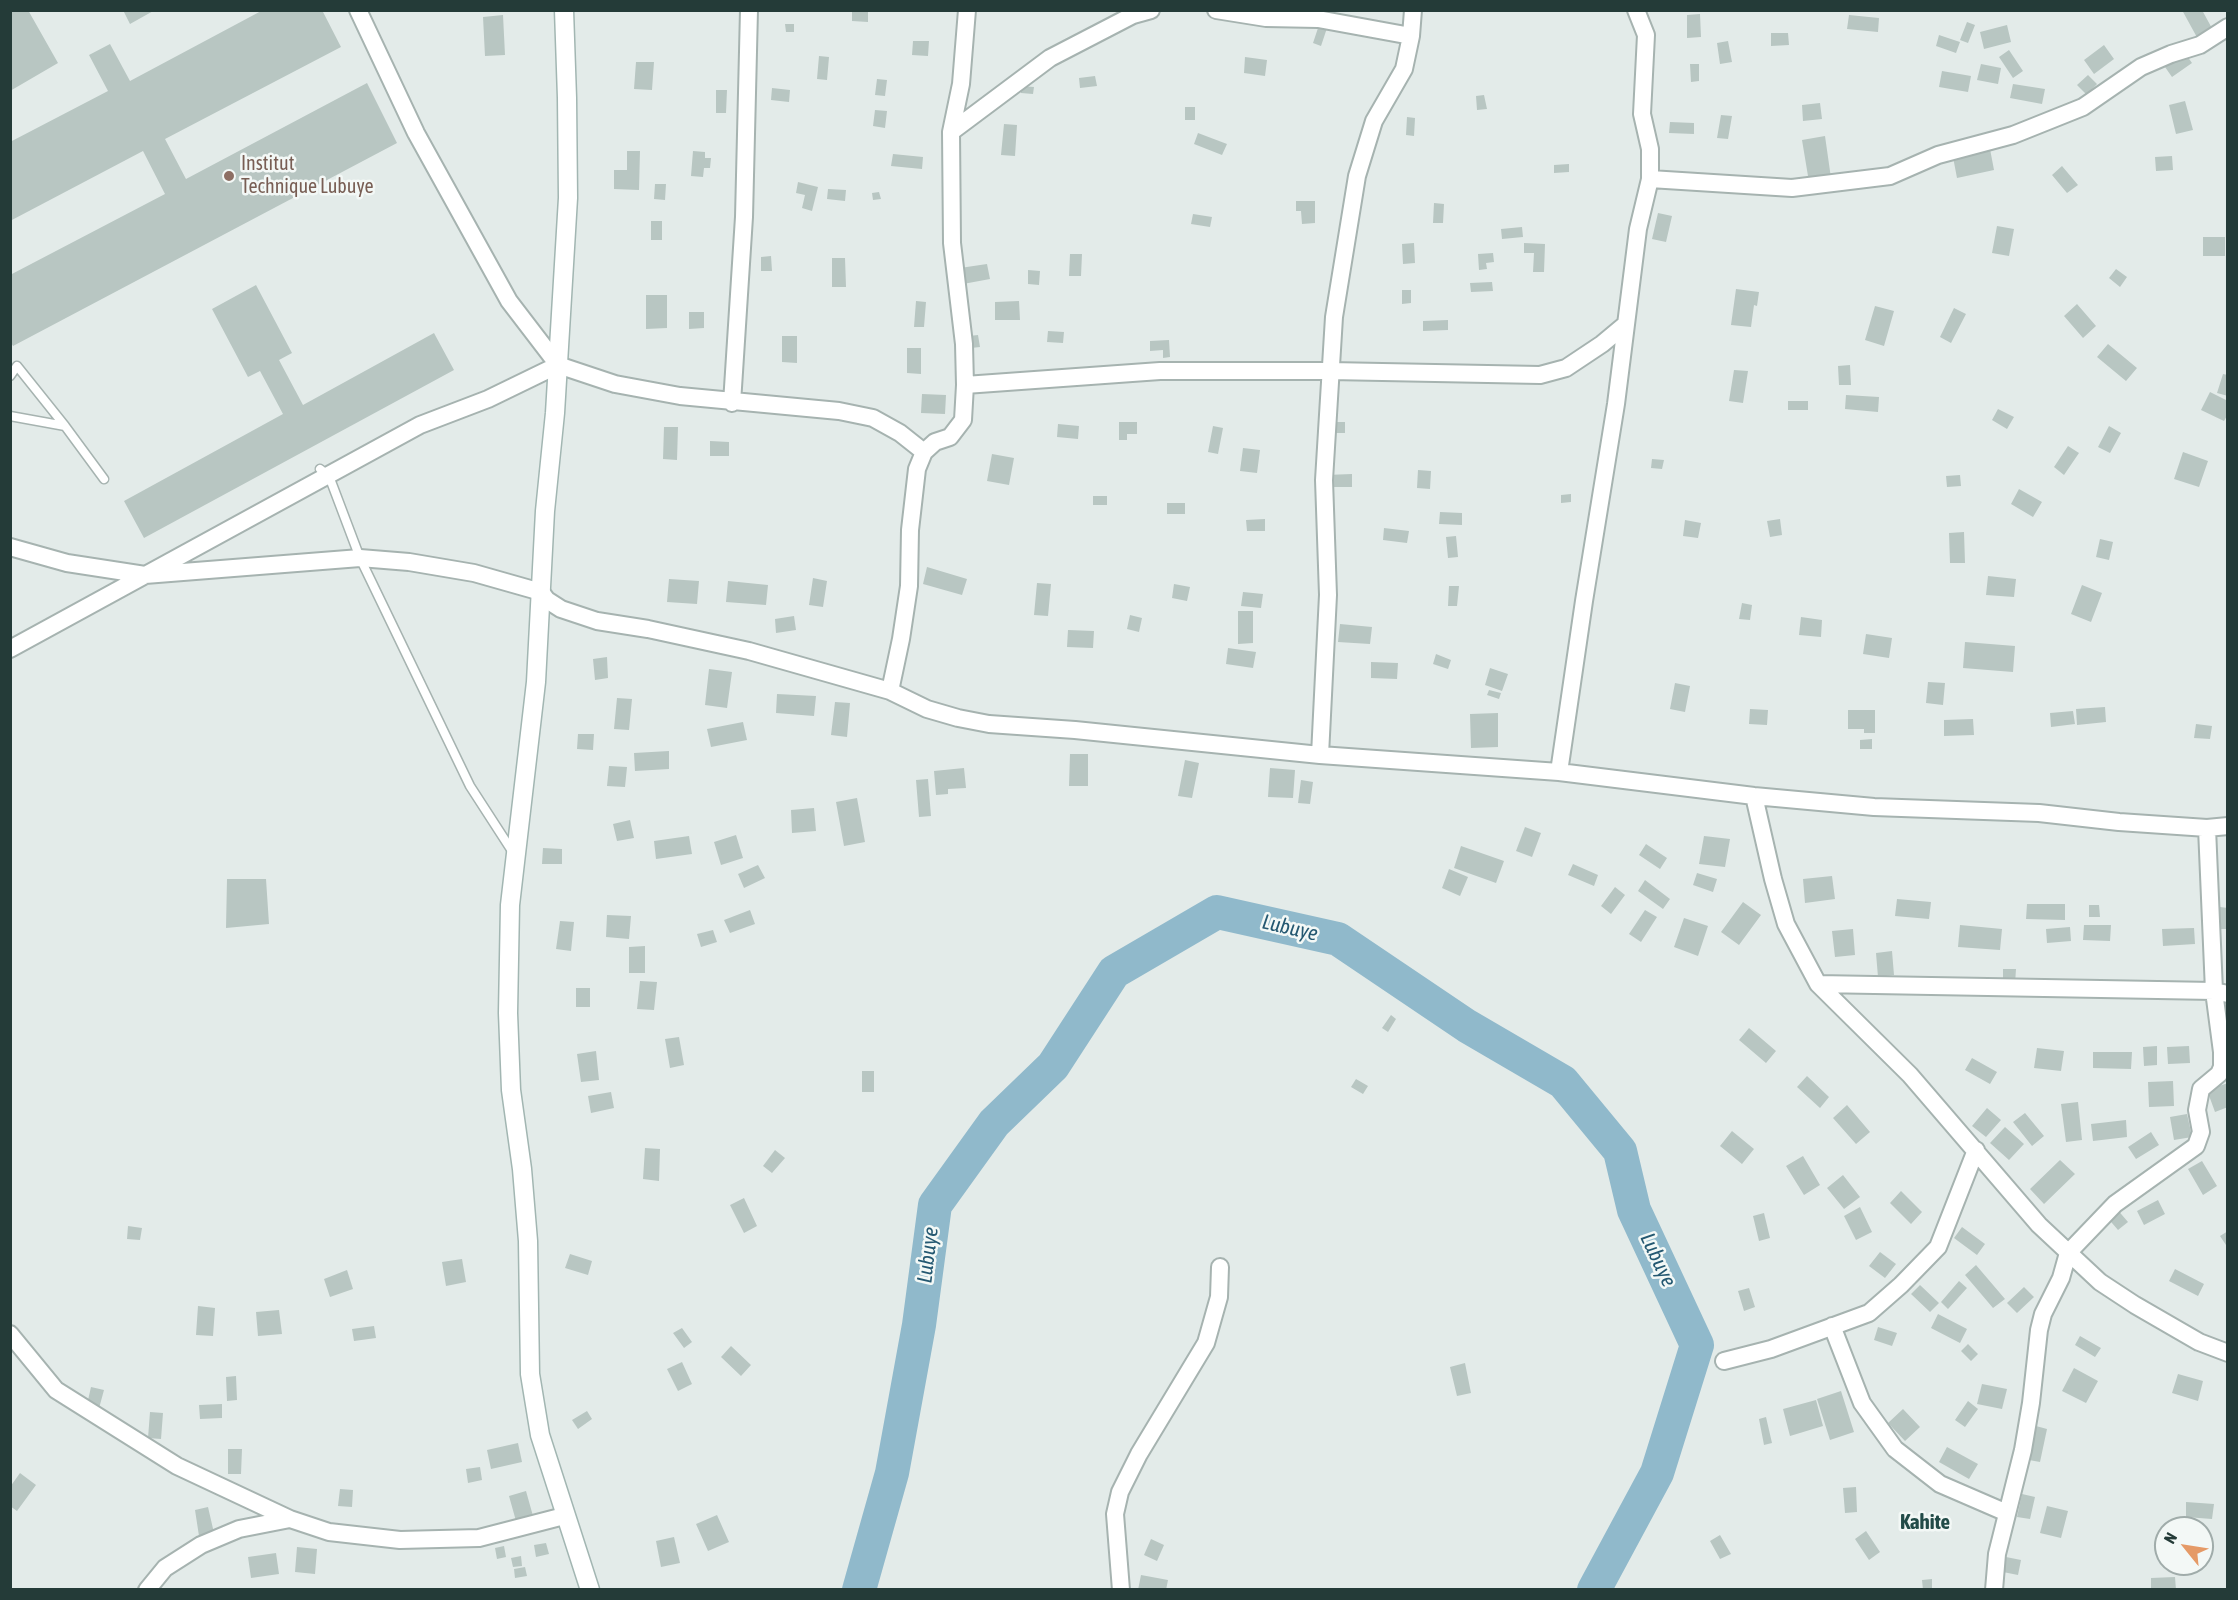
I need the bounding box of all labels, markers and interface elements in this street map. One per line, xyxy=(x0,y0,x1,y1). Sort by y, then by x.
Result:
place label: Institut Technique Lubuye xyxy=(241,152,374,199)
marker: Institut Technique Lubuye xyxy=(222,169,236,183)
water label: Lubuye xyxy=(1260,909,1320,947)
water label: Lubuye xyxy=(912,1226,944,1284)
water label: Lubuye xyxy=(1635,1229,1681,1291)
district label: Kahite xyxy=(1900,1509,1950,1535)
north arrow xyxy=(2154,1516,2214,1576)
text: N xyxy=(2160,1529,2180,1547)

